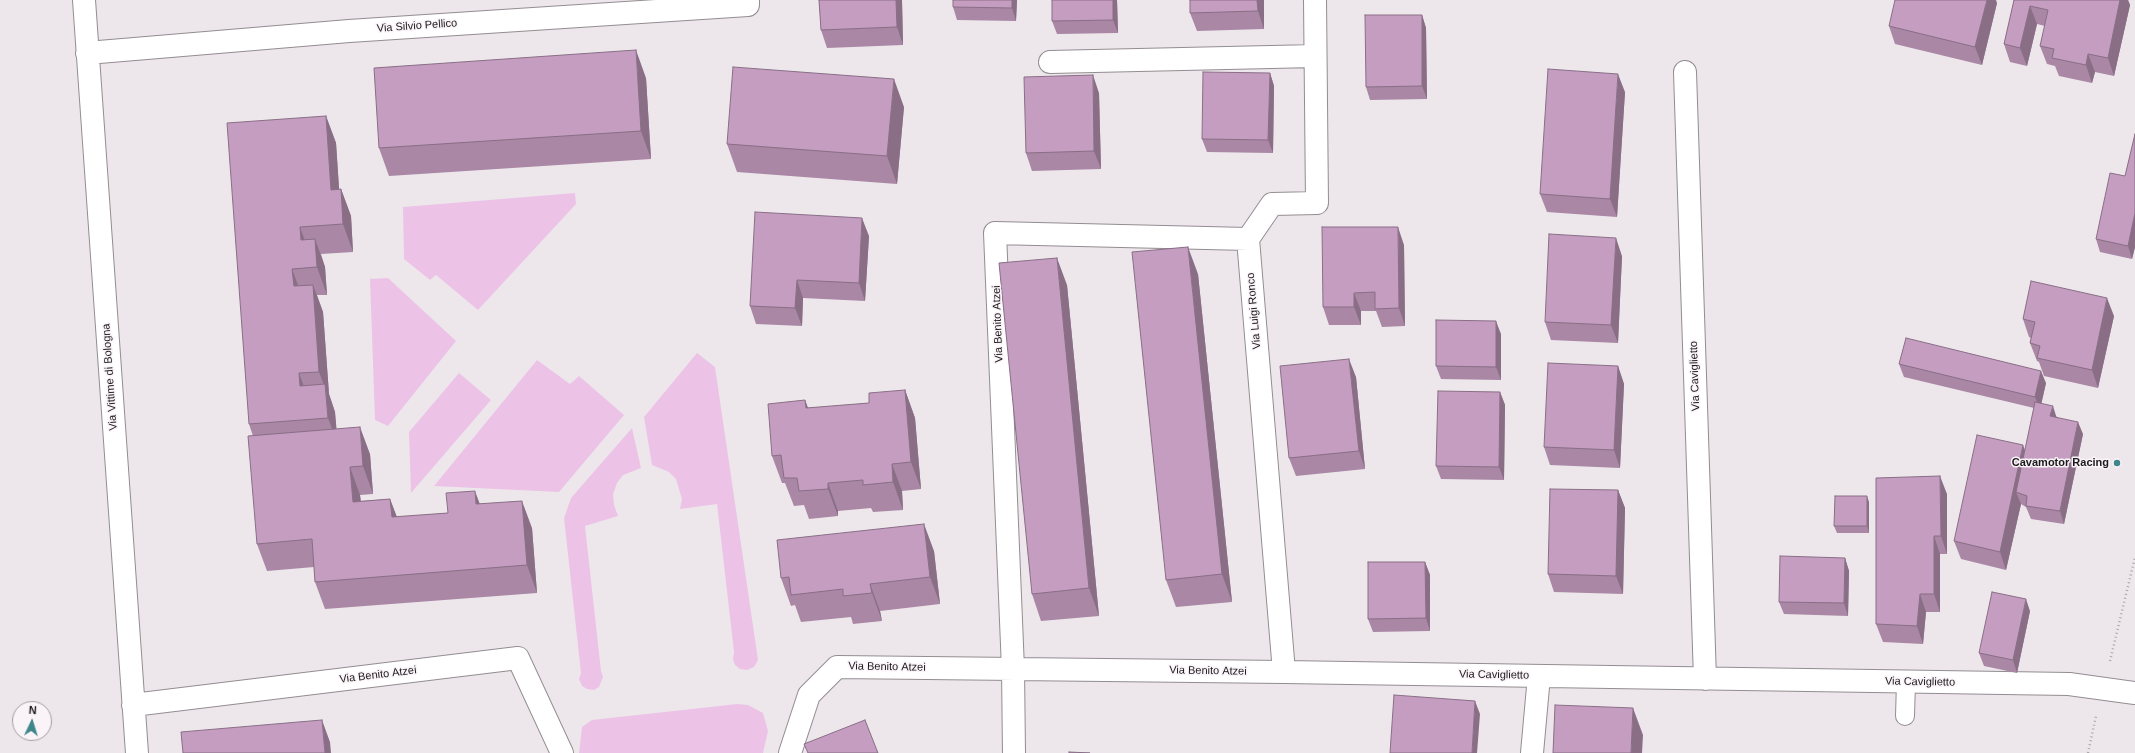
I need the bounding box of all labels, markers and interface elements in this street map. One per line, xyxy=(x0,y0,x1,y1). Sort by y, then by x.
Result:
street label: Via Silvio Pellico xyxy=(376,17,458,35)
street label: Via Luigi Ronco xyxy=(1244,272,1264,350)
street label: Via Benito Atzei xyxy=(990,285,1006,363)
street label: Via Vittime di Bologna xyxy=(100,323,120,431)
street label: Via Caviglietto xyxy=(1687,341,1703,411)
place label: Cavamotor Racing xyxy=(2012,456,2109,470)
marker: Cavamotor Racing xyxy=(2112,458,2122,468)
street label: Via Benito Atzei xyxy=(848,660,926,674)
street label: Via Benito Atzei xyxy=(339,664,417,686)
street label: Via Benito Atzei xyxy=(1169,664,1247,678)
street label: Via Caviglietto xyxy=(1459,668,1529,682)
street label: Via Caviglietto xyxy=(1885,675,1955,689)
north arrow xyxy=(12,701,52,741)
text: N xyxy=(28,704,37,716)

